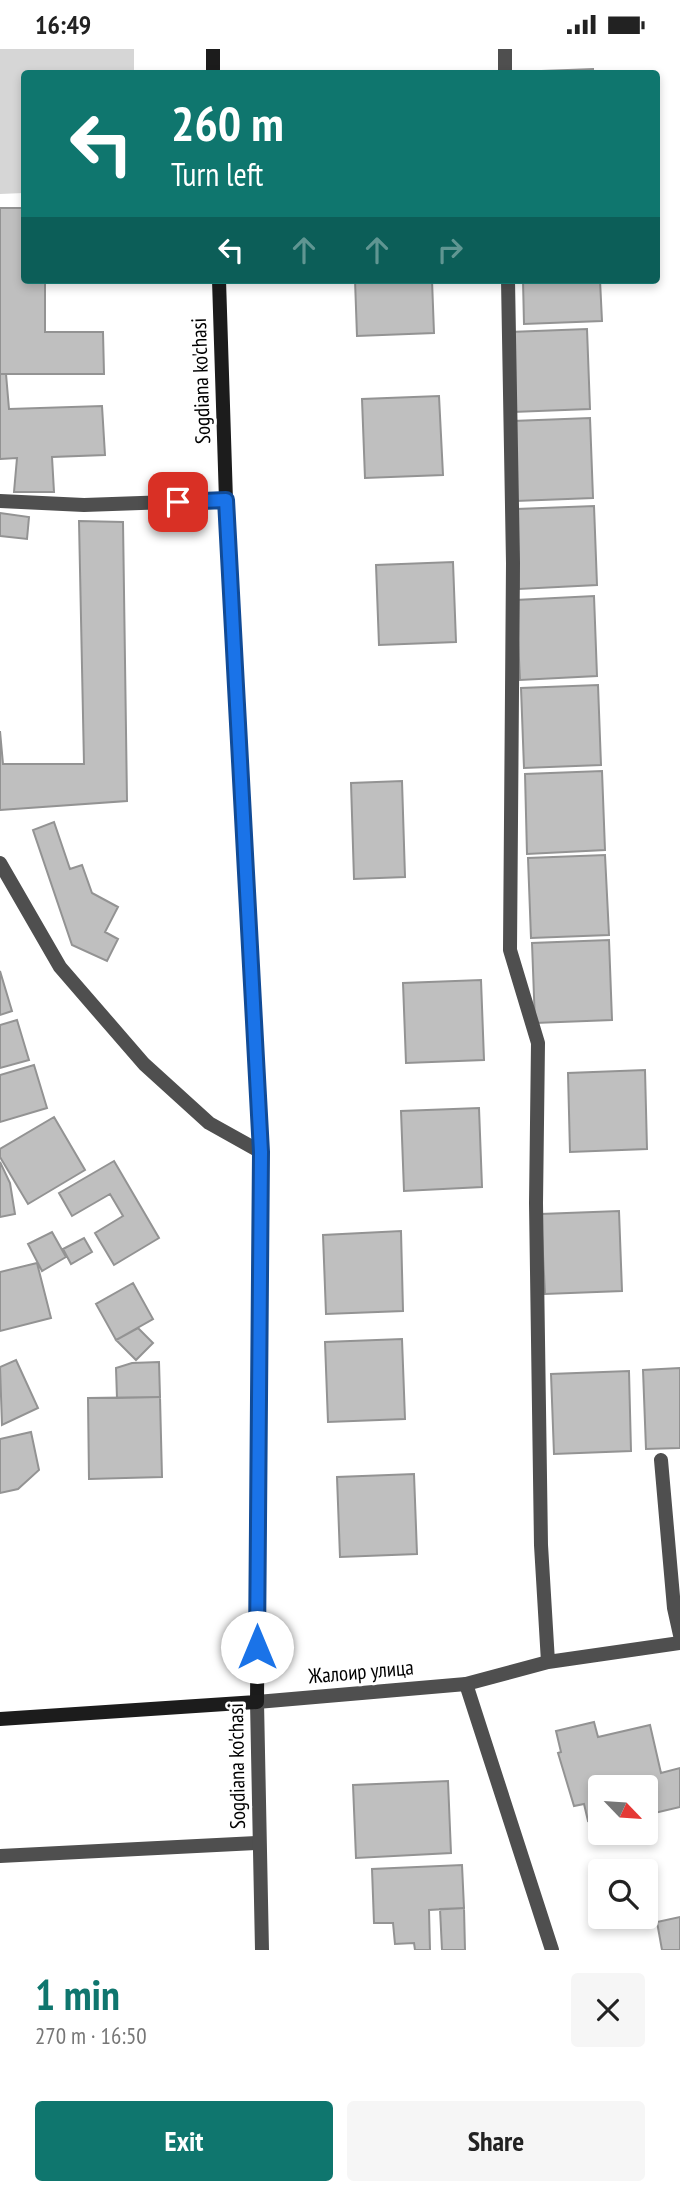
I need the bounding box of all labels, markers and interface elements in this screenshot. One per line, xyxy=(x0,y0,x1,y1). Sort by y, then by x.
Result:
text: 16:49 xyxy=(35,8,91,41)
text: 260 m xyxy=(171,91,284,155)
icon: left xyxy=(56,98,147,189)
text: Turn left xyxy=(171,153,263,195)
icon: left xyxy=(212,231,250,269)
icon: ahead xyxy=(285,231,323,269)
icon: ahead xyxy=(358,231,396,269)
icon: right xyxy=(431,231,469,269)
street label: Sogdiana ko'chasi xyxy=(185,318,216,445)
pin xyxy=(148,472,208,532)
icon: arrive xyxy=(159,483,197,521)
position arrow xyxy=(220,1610,294,1684)
street label: Жалоир улица xyxy=(306,1653,415,1690)
street label: Sogdiana ko'chasi xyxy=(222,1703,251,1829)
north arrow xyxy=(588,1775,658,1845)
map controls xyxy=(588,1775,658,1929)
button: search xyxy=(588,1859,658,1929)
text: 1 min xyxy=(35,1967,120,2022)
button: close xyxy=(571,1973,645,2047)
text: 270 m · 16:50 xyxy=(35,2021,147,2050)
button: Exit xyxy=(35,2101,333,2181)
button: Share xyxy=(347,2101,645,2181)

